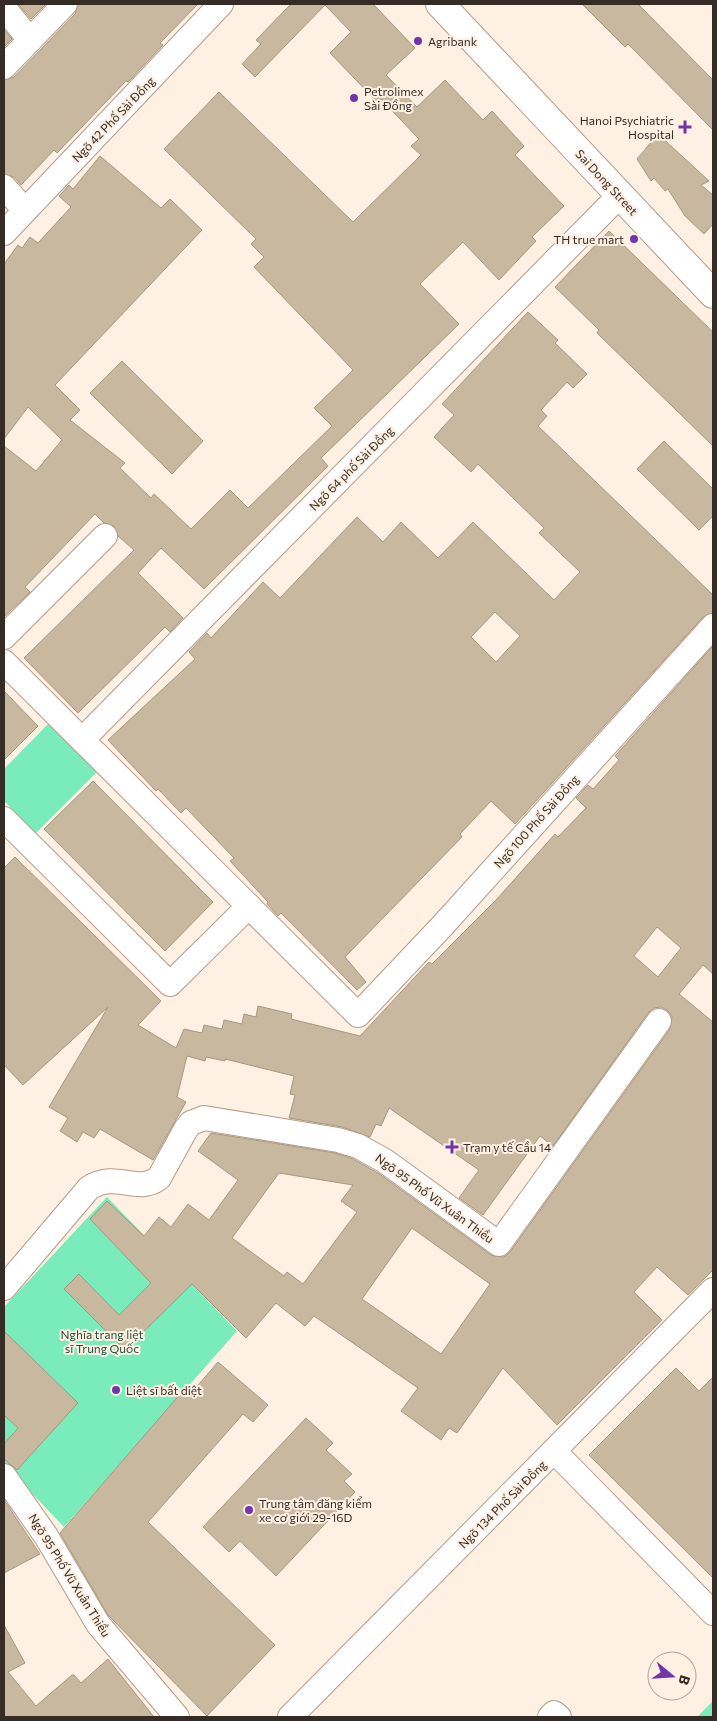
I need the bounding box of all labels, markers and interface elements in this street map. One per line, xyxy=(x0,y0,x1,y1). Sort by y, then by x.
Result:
place label: Agribank xyxy=(428,34,478,48)
marker: Agribank xyxy=(412,35,424,47)
street label: Ngõ 42 Phố Sài Đồng xyxy=(69,73,158,164)
place label: Petrolimex Sài Đồng xyxy=(364,84,424,112)
marker: Petrolimex Sài Đồng xyxy=(348,92,360,104)
place label: Hanoi Psychiatric Hospital xyxy=(580,113,674,141)
marker: Hanoi Psychiatric Hospital xyxy=(678,120,692,134)
street label: Sai Dong Street xyxy=(573,146,641,218)
place label: TH true mart xyxy=(554,232,624,246)
marker: TH true mart xyxy=(628,233,640,245)
street label: Ngõ 64 phố Sài Đồng xyxy=(306,423,396,513)
street label: Ngõ 100 Phố Sài Đồng xyxy=(491,771,582,870)
marker: Trạm y tế Cầu 14 xyxy=(445,1140,459,1154)
place label: Trạm y tế Cầu 14 xyxy=(463,1140,551,1154)
street label: Ngõ 95 Phố Vũ Xuân Thiều xyxy=(373,1150,497,1246)
park label: Nghĩa trang liệt sĩ Trung Quốc xyxy=(61,1327,144,1355)
place label: Liệt sĩ bất diệt xyxy=(126,1383,202,1397)
marker: Liệt sĩ bất diệt xyxy=(110,1384,122,1396)
street label: Ngõ 134 Phố Sài Đồng xyxy=(455,1457,549,1551)
place label: Trung tâm đăng kiểm xe cơ giới 29-16D xyxy=(259,1496,372,1524)
marker: Trung tâm đăng kiểm xe cơ giới 29-16D xyxy=(243,1504,255,1516)
street label: Ngõ 95 Phố Vũ Xuân Thiều xyxy=(26,1511,114,1639)
north arrow xyxy=(647,1651,697,1701)
text: B xyxy=(675,1673,694,1687)

